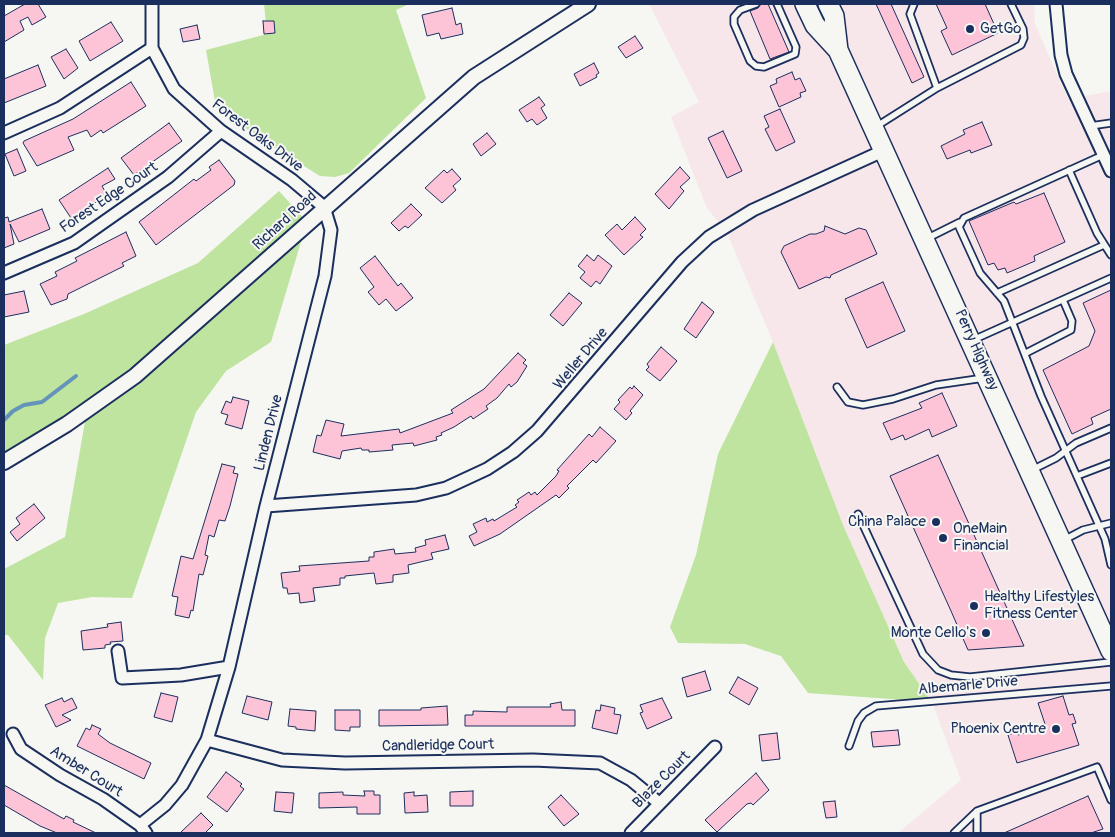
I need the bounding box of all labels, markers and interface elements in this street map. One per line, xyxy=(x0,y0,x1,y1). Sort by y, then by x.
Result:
place label: GetGo xyxy=(980,20,1021,38)
marker: GetGo xyxy=(964,23,976,35)
street label: Forest Oaks Drive xyxy=(208,96,306,176)
street label: Forest Edge Court xyxy=(57,159,161,237)
street label: Richard Road xyxy=(249,188,321,254)
street label: Perry Highway xyxy=(950,307,1002,393)
street label: Weller Drive xyxy=(550,324,612,394)
street label: Linden Drive xyxy=(251,393,287,473)
place label: China Palace xyxy=(848,513,926,531)
marker: China Palace xyxy=(930,516,942,528)
place label: OneMain Financial xyxy=(953,520,1009,555)
marker: OneMain Financial xyxy=(937,532,949,544)
place label: Healthy Lifestyles Fitness Center xyxy=(984,588,1094,623)
marker: Healthy Lifestyles Fitness Center xyxy=(968,600,980,612)
place label: Monte Cello's xyxy=(891,624,976,642)
marker: Monte Cello's xyxy=(980,627,992,639)
street label: Albemarle Drive xyxy=(918,673,1018,699)
place label: Phoenix Centre xyxy=(950,720,1046,738)
marker: Phoenix Centre xyxy=(1050,723,1062,735)
street label: Candleridge Court xyxy=(382,736,494,756)
street label: Amber Court xyxy=(46,743,126,801)
street label: Blaze Court xyxy=(630,748,694,812)

